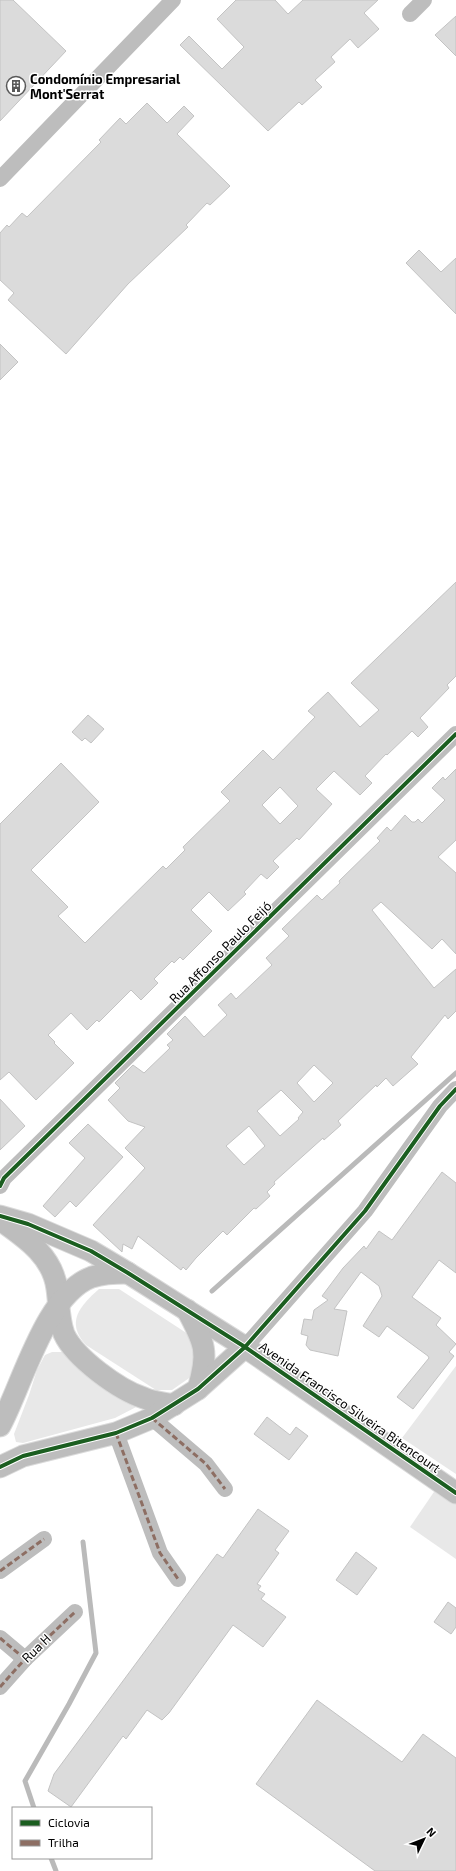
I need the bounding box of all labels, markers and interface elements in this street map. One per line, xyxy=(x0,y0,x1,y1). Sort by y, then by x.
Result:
place label: Condomínio Empresarial Mont'Serrat xyxy=(30,71,181,102)
building icon: Condomínio Empresarial Mont'Serrat xyxy=(5,75,27,97)
street label: Rua Affonso Paulo Feijó xyxy=(166,898,274,1006)
street label: Avenida Francisco Silveira Bitencourt xyxy=(256,1338,444,1476)
street label: Rua H xyxy=(18,1630,54,1666)
legend xyxy=(12,1807,152,1859)
text: Ciclovia xyxy=(48,1815,90,1829)
north arrow xyxy=(404,1819,444,1859)
text: N xyxy=(424,1824,439,1839)
text: Trilha xyxy=(48,1835,79,1849)

